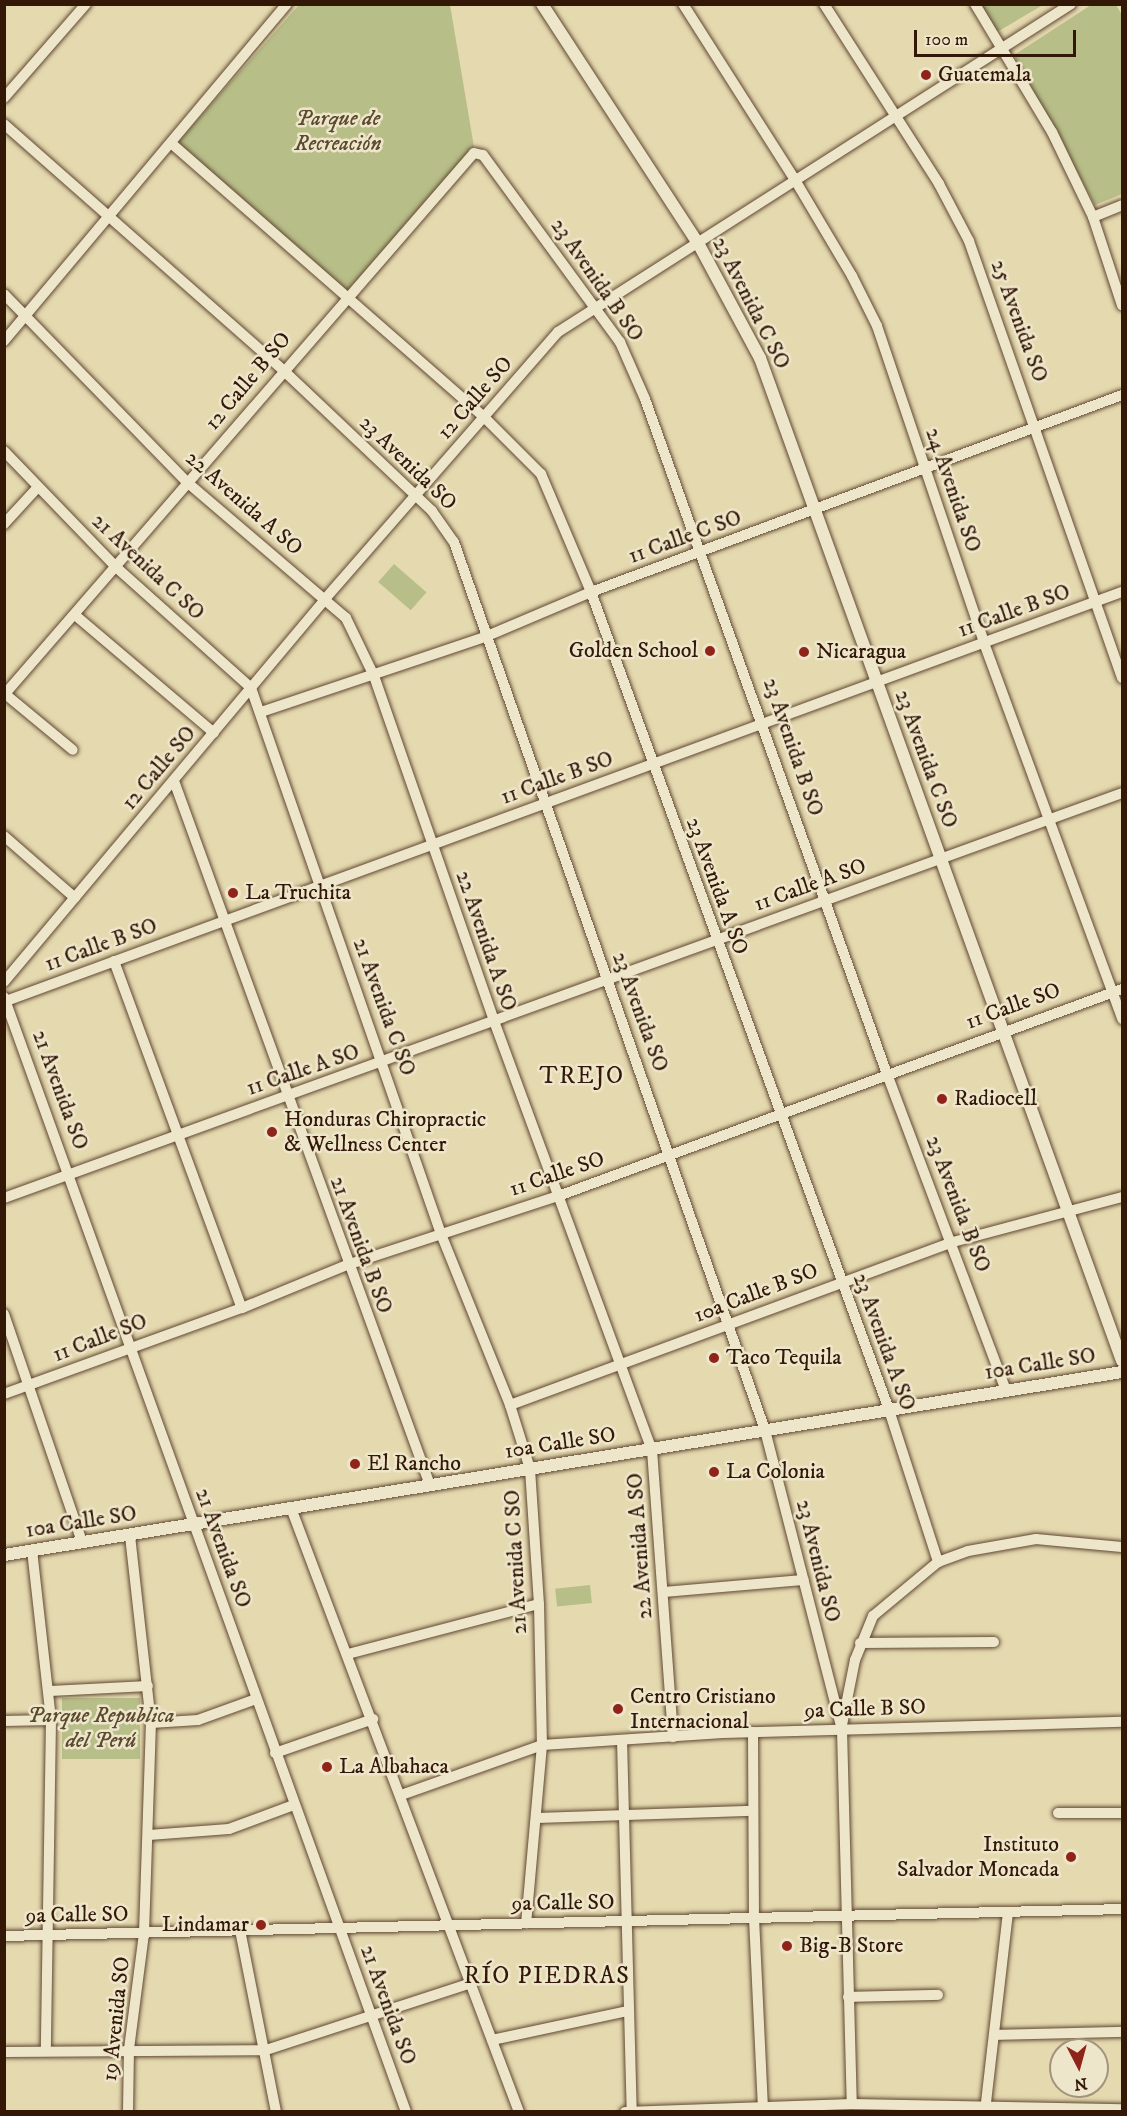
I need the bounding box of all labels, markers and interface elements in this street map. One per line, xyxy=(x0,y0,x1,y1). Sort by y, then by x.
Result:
scale bar xyxy=(917,18,1079,56)
text: 100 m xyxy=(925,29,968,51)
place label: Guatemala xyxy=(938,62,1031,88)
marker: Guatemala xyxy=(919,68,933,82)
park label: Parque de Recreación xyxy=(295,105,381,156)
street label: 23 Avenida B SO xyxy=(545,213,649,347)
street label: 23 Avenida C SO xyxy=(706,233,796,373)
street label: 25 Avenida SO xyxy=(985,256,1053,386)
street label: 12 Calle B SO xyxy=(199,326,297,436)
street label: 12 Calle SO xyxy=(432,351,518,445)
street label: 23 Avenida SO xyxy=(354,410,462,516)
street label: 24 Avenida SO xyxy=(919,424,987,556)
street label: 22 Avenida A SO xyxy=(180,445,308,561)
street label: 11 Calle C SO xyxy=(625,504,745,570)
street label: 21 Avenida C SO xyxy=(86,508,210,626)
street label: 11 Calle B SO xyxy=(954,578,1074,644)
place label: Golden School xyxy=(569,638,698,664)
place label: Nicaragua xyxy=(816,639,906,665)
marker: Golden School xyxy=(703,644,717,658)
marker: Nicaragua xyxy=(797,645,811,659)
street label: 23 Avenida B SO xyxy=(757,675,829,819)
street label: 23 Avenida C SO xyxy=(889,686,963,832)
street label: 12 Calle SO xyxy=(116,721,202,815)
street label: 11 Calle B SO xyxy=(497,745,617,811)
street label: 23 Avenida A SO xyxy=(680,814,754,958)
street label: 11 Calle A SO xyxy=(750,852,870,918)
street label: 22 Avenida A SO xyxy=(450,867,522,1015)
place label: La Truchita xyxy=(245,880,351,906)
marker: La Truchita xyxy=(226,886,240,900)
street label: 11 Calle B SO xyxy=(41,912,161,978)
street label: 21 Avenida C SO xyxy=(347,935,421,1079)
street label: 23 Avenida SO xyxy=(606,949,674,1075)
street label: 11 Calle SO xyxy=(962,977,1064,1035)
street label: 21 Avenida SO xyxy=(26,1027,94,1153)
street label: 11 Calle A SO xyxy=(243,1038,363,1102)
district label: TREJO xyxy=(540,1063,624,1091)
place label: Radiocell xyxy=(954,1086,1037,1112)
marker: Radiocell xyxy=(935,1092,949,1106)
place label: Honduras Chiropractic & Wellness Center xyxy=(284,1106,486,1158)
marker: Honduras Chiropractic & Wellness Center xyxy=(265,1125,279,1139)
street label: 23 Avenida B SO xyxy=(920,1132,996,1276)
street label: 11 Calle SO xyxy=(506,1145,608,1203)
street label: 21 Avenida B SO xyxy=(324,1173,398,1317)
street label: 10a Calle B SO xyxy=(690,1257,822,1329)
street label: 23 Avenida A SO xyxy=(847,1270,921,1414)
street label: 11 Calle SO xyxy=(49,1308,151,1368)
street label: 10a Calle SO xyxy=(983,1342,1097,1386)
place label: Taco Tequila xyxy=(726,1345,842,1371)
marker: Taco Tequila xyxy=(707,1351,721,1365)
street label: 10a Calle SO xyxy=(503,1421,617,1465)
place label: El Rancho xyxy=(367,1451,461,1477)
marker: El Rancho xyxy=(348,1457,362,1471)
place label: La Colonia xyxy=(726,1459,825,1485)
marker: La Colonia xyxy=(707,1465,721,1479)
street label: 22 Avenida A SO xyxy=(622,1472,658,1620)
street label: 21 Avenida SO xyxy=(189,1485,257,1611)
street label: 21 Avenida C SO xyxy=(499,1489,533,1635)
street label: 23 Avenida SO xyxy=(790,1497,846,1625)
street label: 10a Calle SO xyxy=(24,1500,138,1544)
place label: Centro Cristiano Internacional xyxy=(630,1683,776,1735)
street label: 9a Calle B SO xyxy=(804,1694,926,1724)
park label: Parque Republica del Perú xyxy=(27,1702,175,1754)
marker: Centro Cristiano Internacional xyxy=(611,1702,625,1716)
place label: La Albahaca xyxy=(339,1754,449,1780)
marker: La Albahaca xyxy=(320,1760,334,1774)
place label: Instituto Salvador Moncada xyxy=(897,1831,1059,1882)
marker: Instituto Salvador Moncada xyxy=(1064,1850,1078,1864)
street label: 9a Calle SO xyxy=(511,1889,615,1917)
street label: 9a Calle SO xyxy=(25,1901,129,1929)
place label: Lindamar xyxy=(162,1912,249,1938)
marker: Lindamar xyxy=(254,1918,268,1932)
place label: Big-B Store xyxy=(799,1933,903,1959)
marker: Big-B Store xyxy=(780,1939,794,1953)
street label: 21 Avenida SO xyxy=(354,1942,422,2068)
street label: 19 Avenida SO xyxy=(96,1955,136,2083)
district label: RÍO PIEDRAS xyxy=(464,1963,630,1991)
north arrow xyxy=(1049,2038,1109,2098)
text: N xyxy=(1073,2073,1088,2095)

